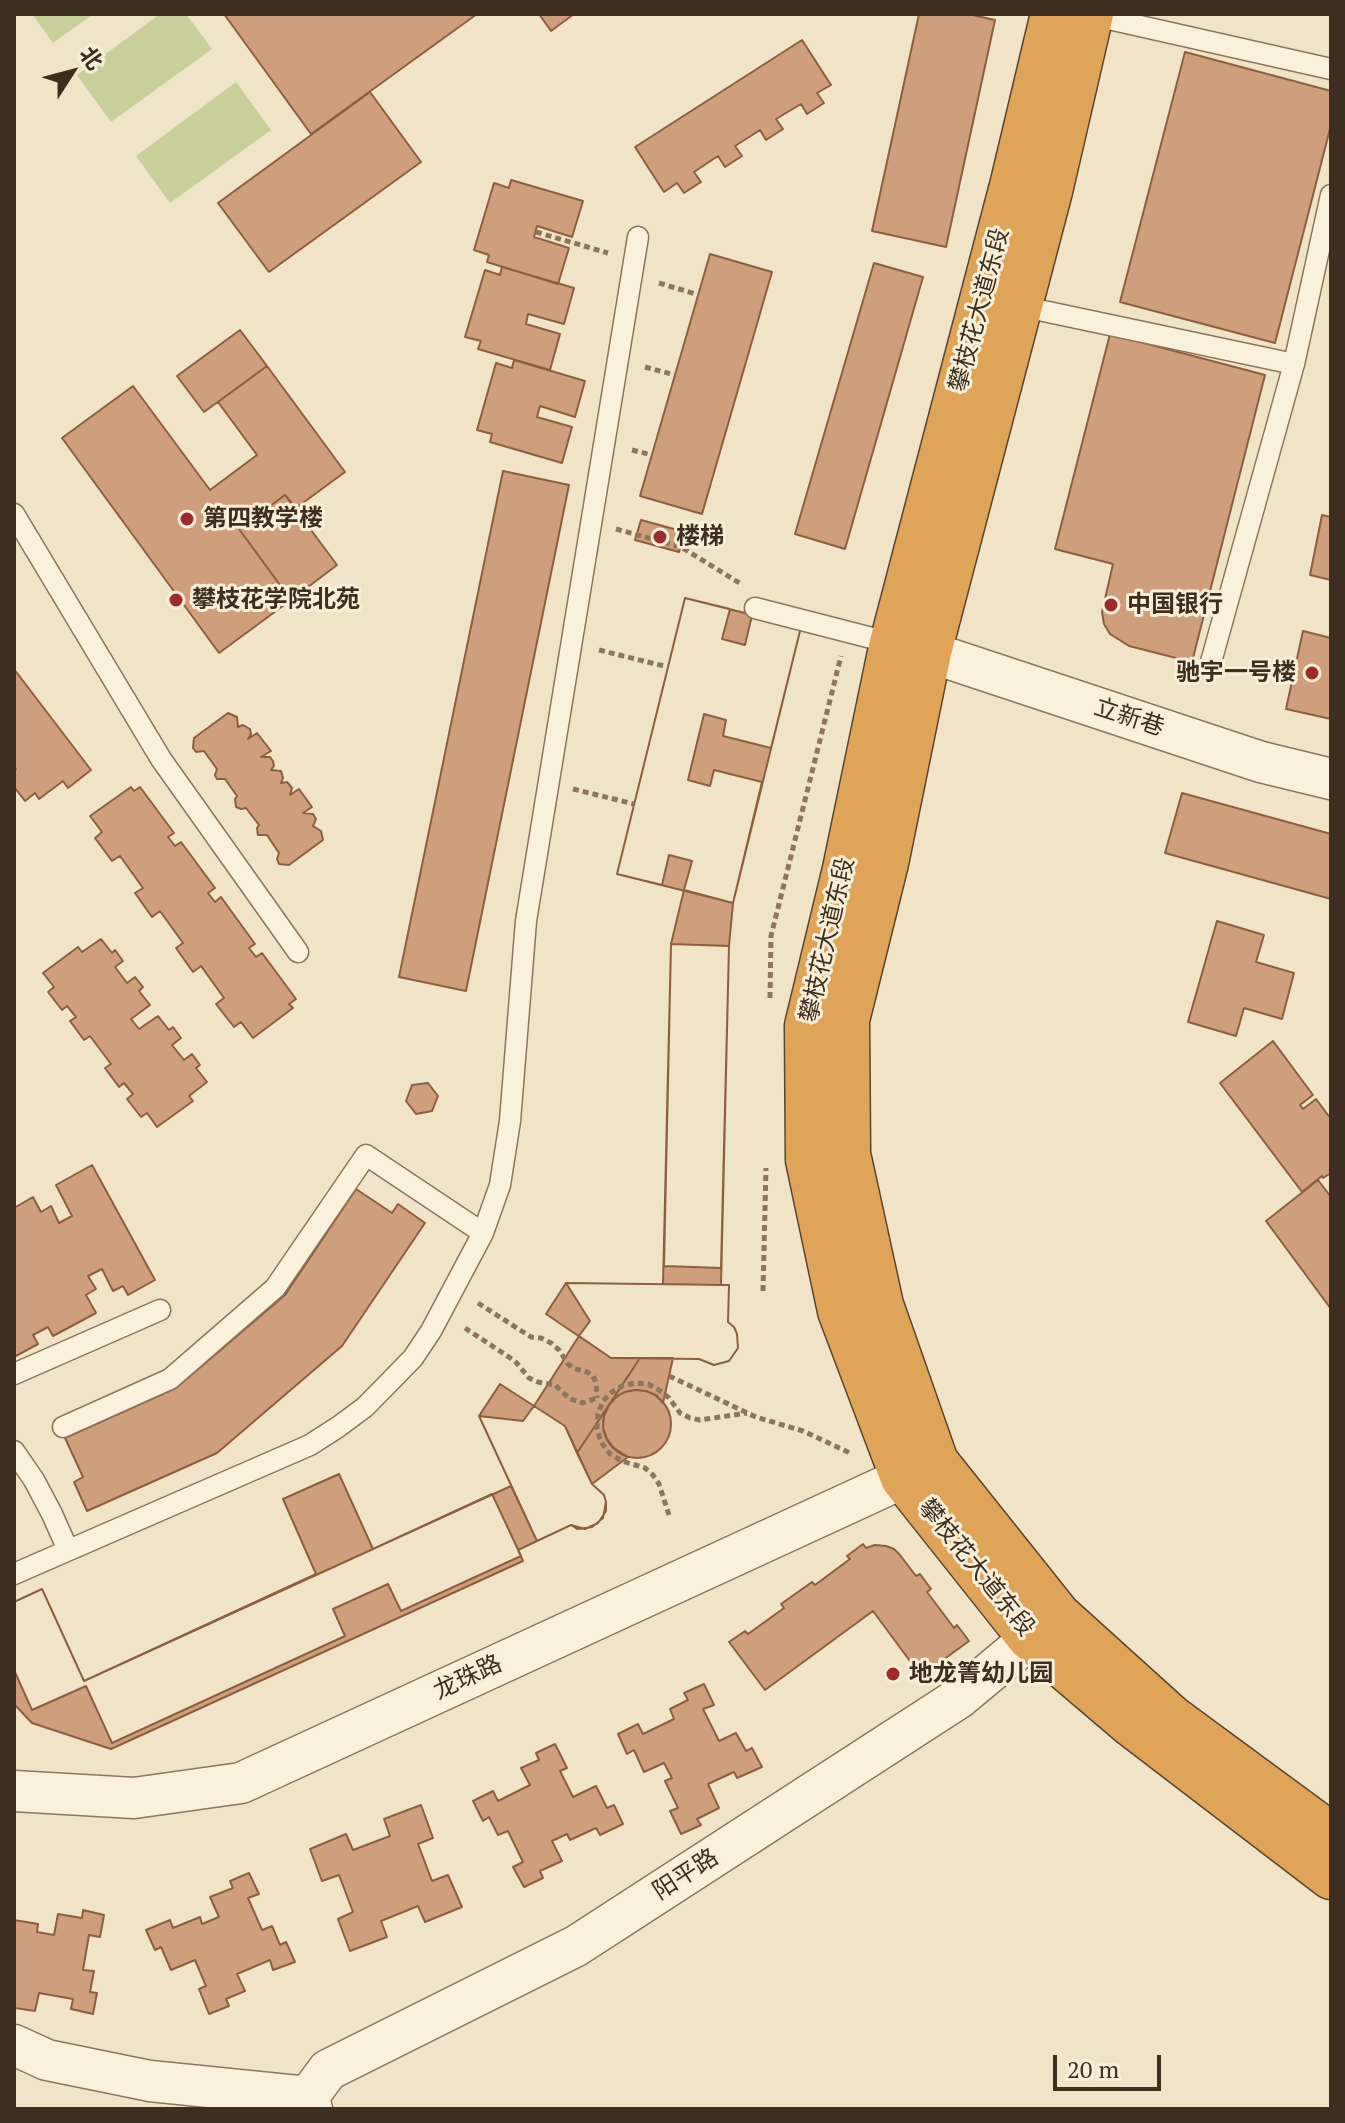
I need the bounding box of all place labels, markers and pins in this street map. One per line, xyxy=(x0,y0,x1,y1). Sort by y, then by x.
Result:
place label: 第四教学楼 xyxy=(203,505,323,533)
marker: 第四教学楼 xyxy=(178,510,196,528)
place label: 楼梯 xyxy=(676,523,724,551)
marker: 楼梯 xyxy=(651,528,669,546)
place label: 攀枝花学院北苑 xyxy=(192,586,360,614)
marker: 攀枝花学院北苑 xyxy=(167,591,185,609)
place label: 中国银行 xyxy=(1127,591,1223,619)
marker: 中国银行 xyxy=(1102,596,1120,614)
place label: 驰宇一号楼 xyxy=(1176,659,1296,687)
marker: 驰宇一号楼 xyxy=(1303,664,1321,682)
place label: 地龙箐幼儿园 xyxy=(909,1660,1053,1688)
marker: 地龙箐幼儿园 xyxy=(884,1665,902,1683)

